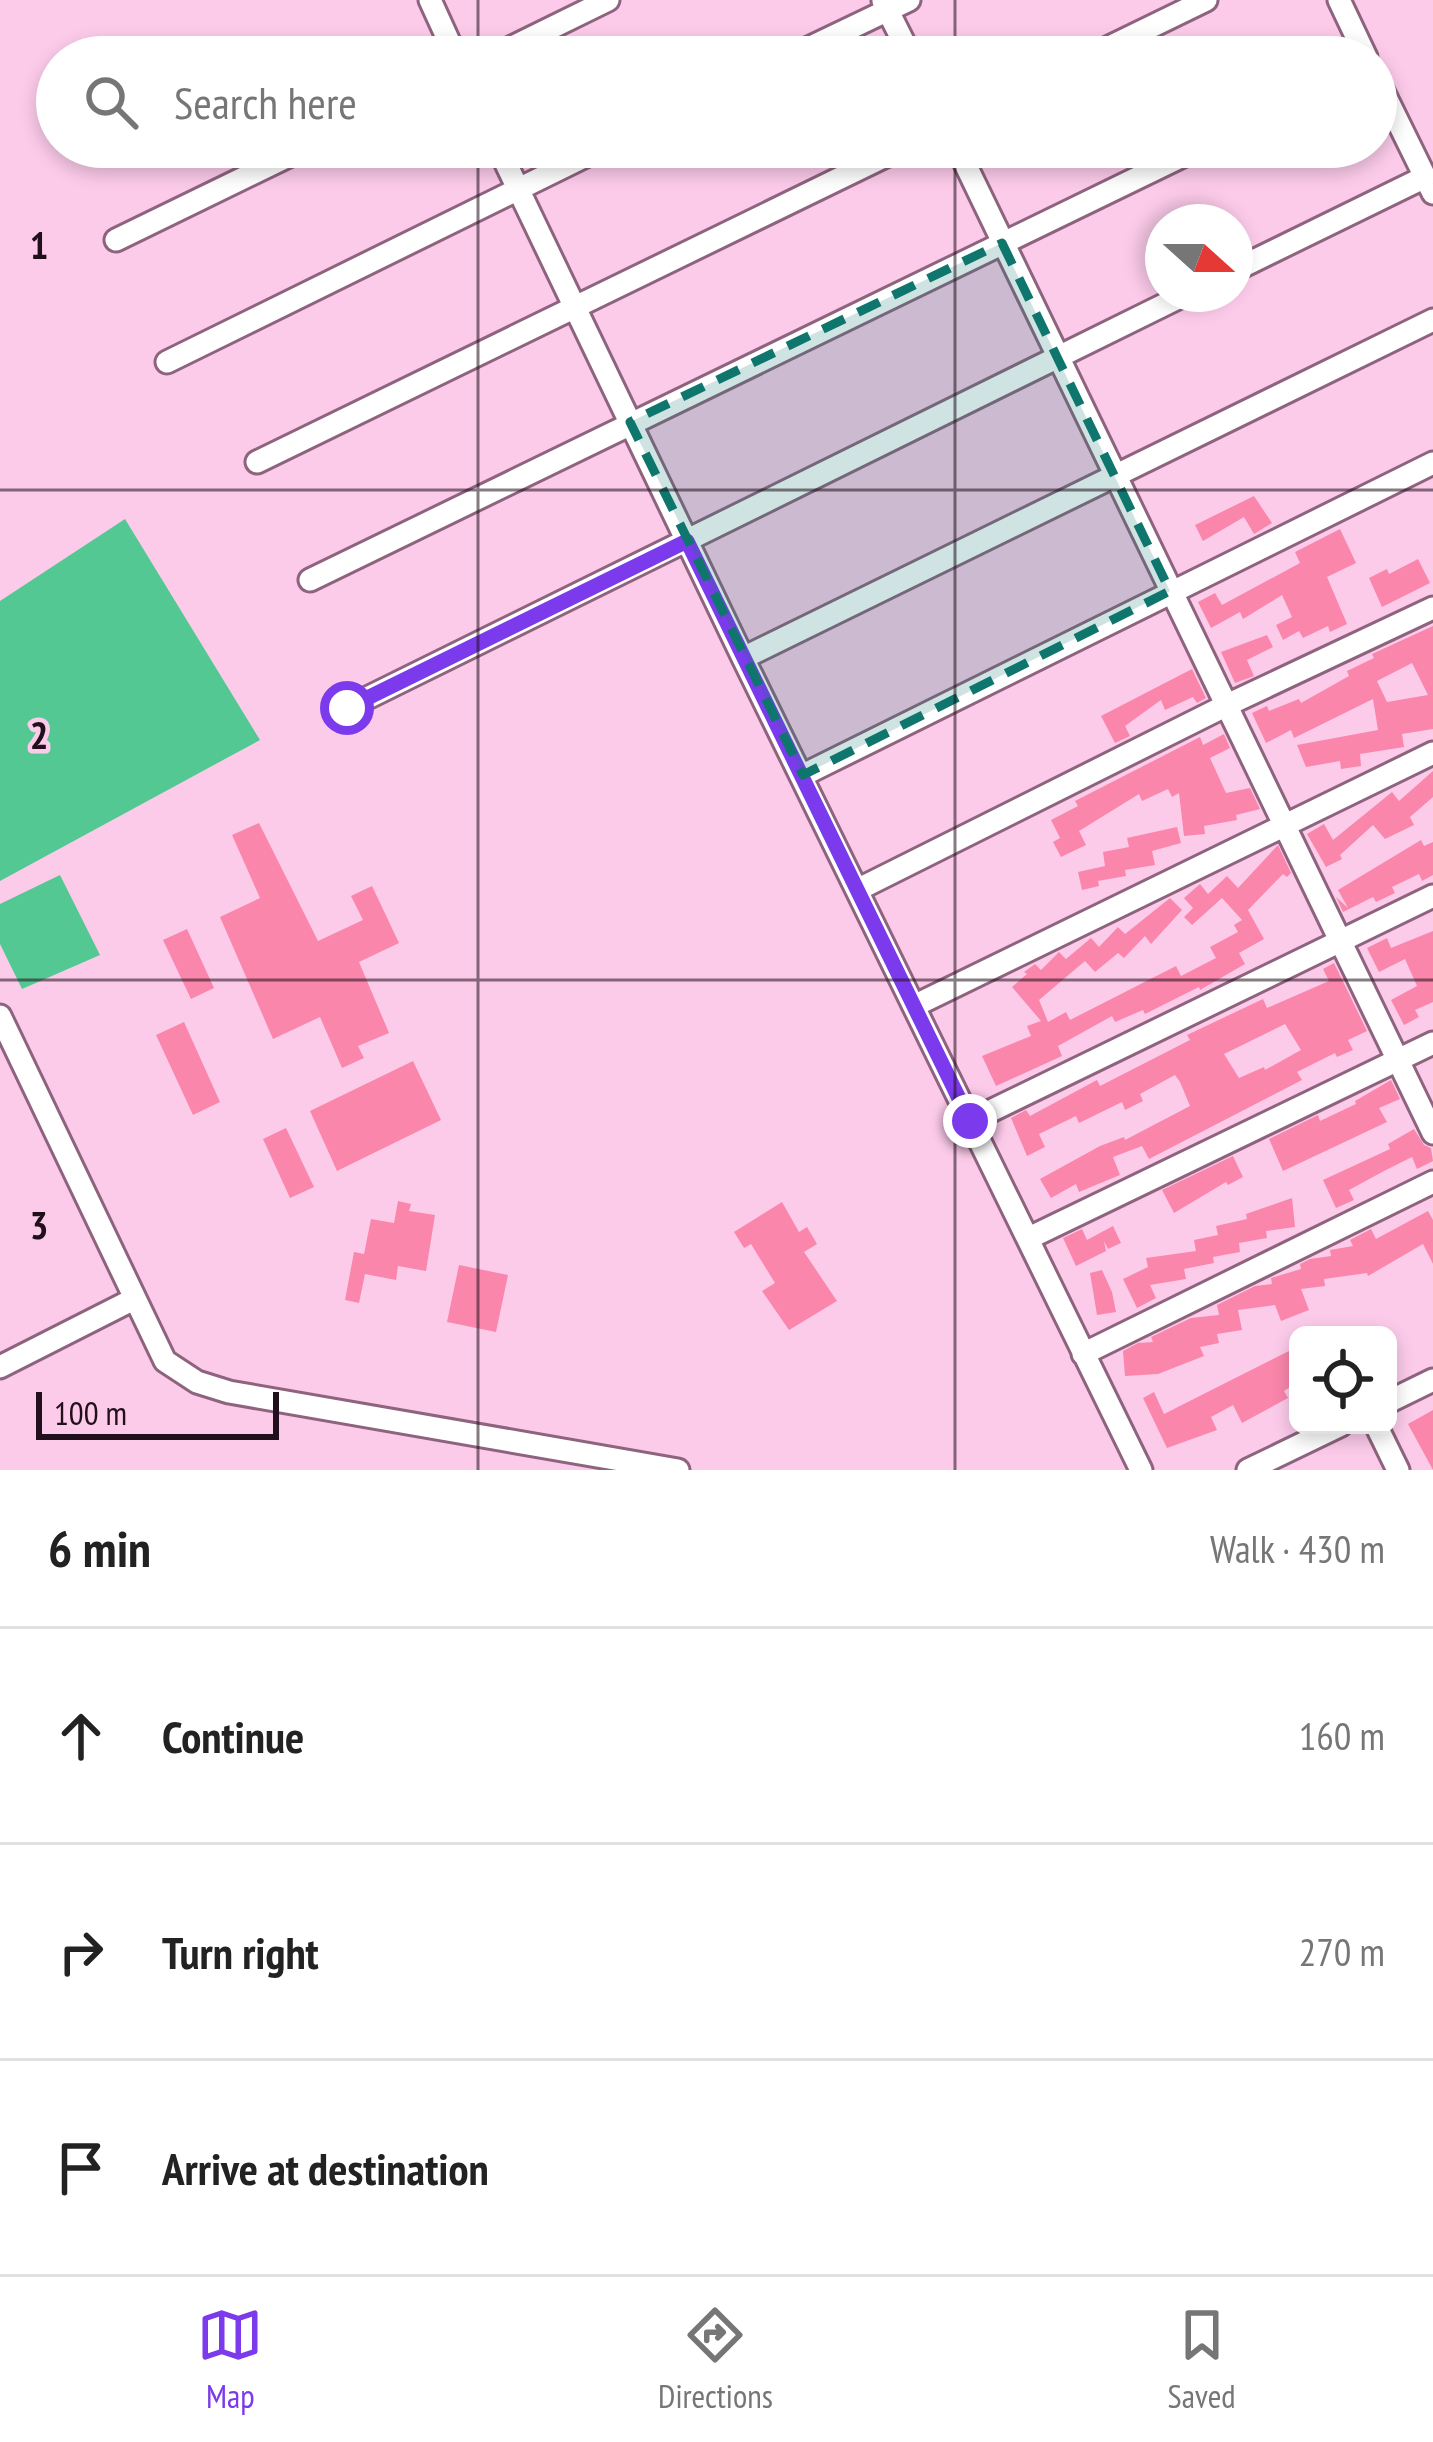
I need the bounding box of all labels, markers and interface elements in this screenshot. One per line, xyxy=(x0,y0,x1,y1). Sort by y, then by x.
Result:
search box xyxy=(36,36,1397,168)
icon: search xyxy=(78,69,144,135)
text: Search here xyxy=(174,73,357,131)
north arrow xyxy=(1145,204,1253,312)
text: 1 xyxy=(30,219,48,270)
route start xyxy=(320,681,374,735)
text: 2 xyxy=(30,709,48,760)
route end xyxy=(943,1094,997,1148)
text: 3 xyxy=(30,1199,48,1250)
map controls xyxy=(1289,1326,1397,1434)
button: locate xyxy=(1289,1326,1397,1434)
scale bar xyxy=(36,1386,279,1439)
text: 100 m xyxy=(54,1391,127,1434)
text: 6 min xyxy=(48,1515,151,1581)
text: Walk · 430 m xyxy=(1210,1523,1385,1574)
icon: ahead xyxy=(48,1703,114,1769)
text: Continue xyxy=(162,1707,304,1765)
text: 160 m xyxy=(1299,1710,1385,1761)
icon: right xyxy=(48,1919,114,1985)
text: Turn right xyxy=(162,1923,319,1981)
text: 270 m xyxy=(1299,1926,1385,1977)
icon: arrive xyxy=(48,2135,114,2201)
text: Arrive at destination xyxy=(162,2139,489,2197)
tab: Map xyxy=(197,2302,263,2417)
tab: Directions xyxy=(658,2302,773,2417)
tab: Saved xyxy=(1168,2302,1236,2417)

